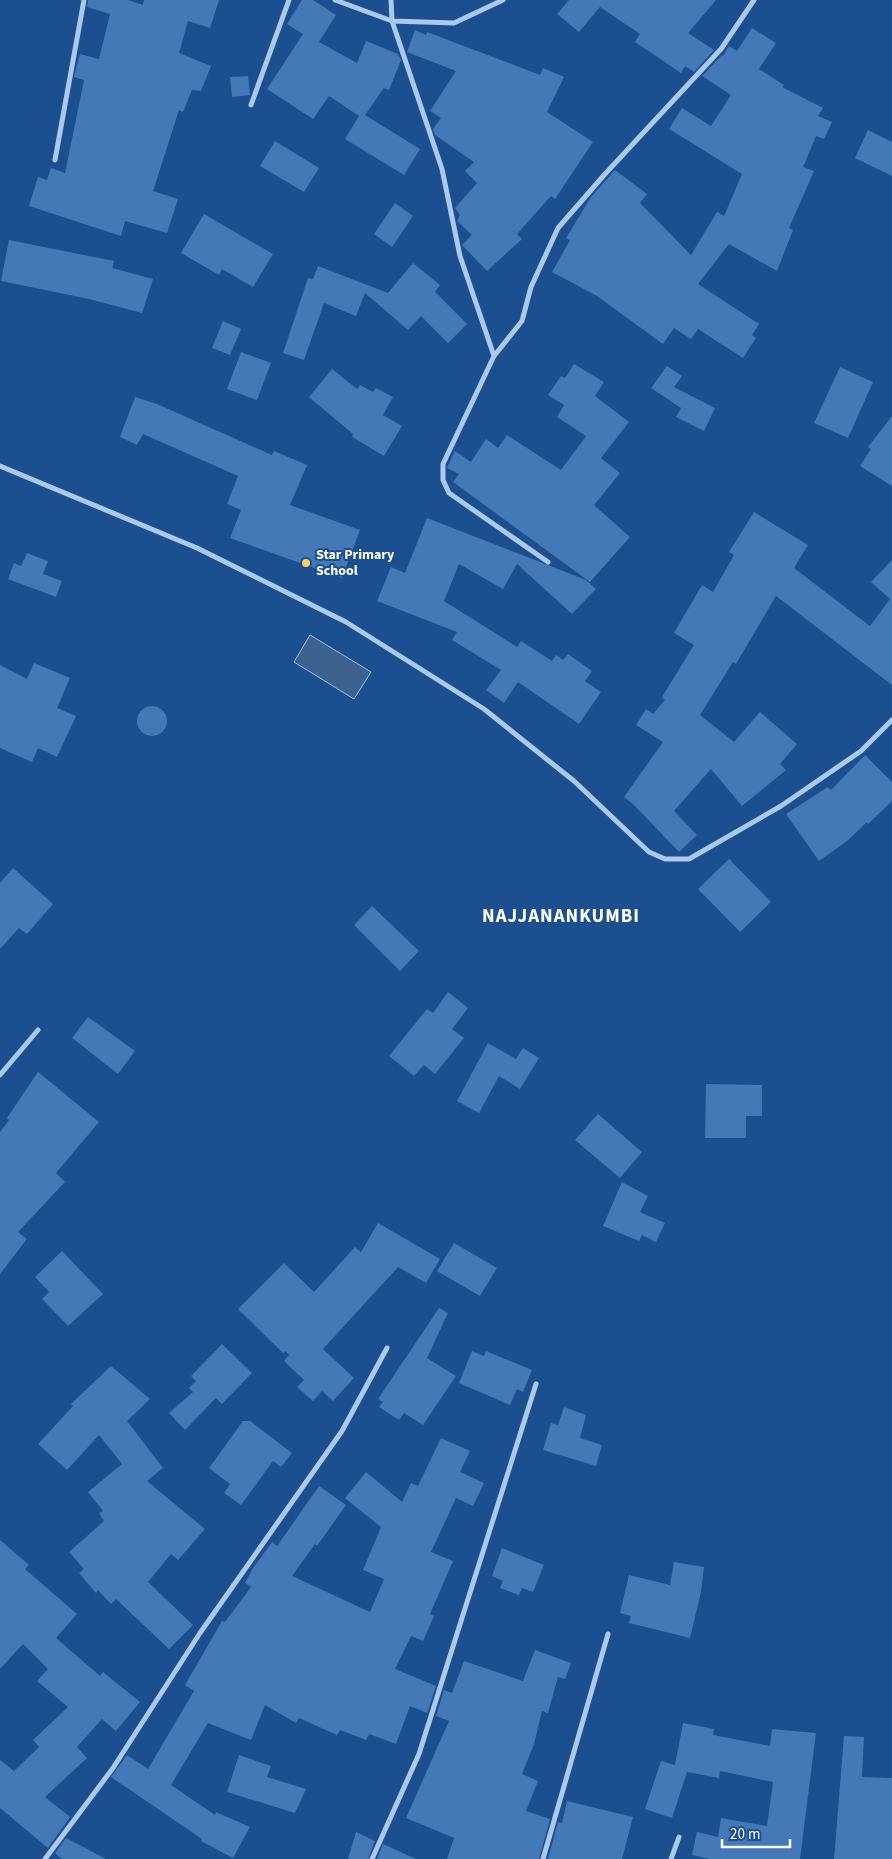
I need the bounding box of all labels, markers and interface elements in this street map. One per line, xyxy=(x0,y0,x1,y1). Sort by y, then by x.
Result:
place label: Star Primary School xyxy=(316,545,395,581)
marker: Star Primary School xyxy=(300,557,312,569)
district label: NAJJANANKUMBI xyxy=(482,903,640,930)
scale bar xyxy=(722,1816,790,1848)
text: 20 m xyxy=(730,1824,760,1845)

